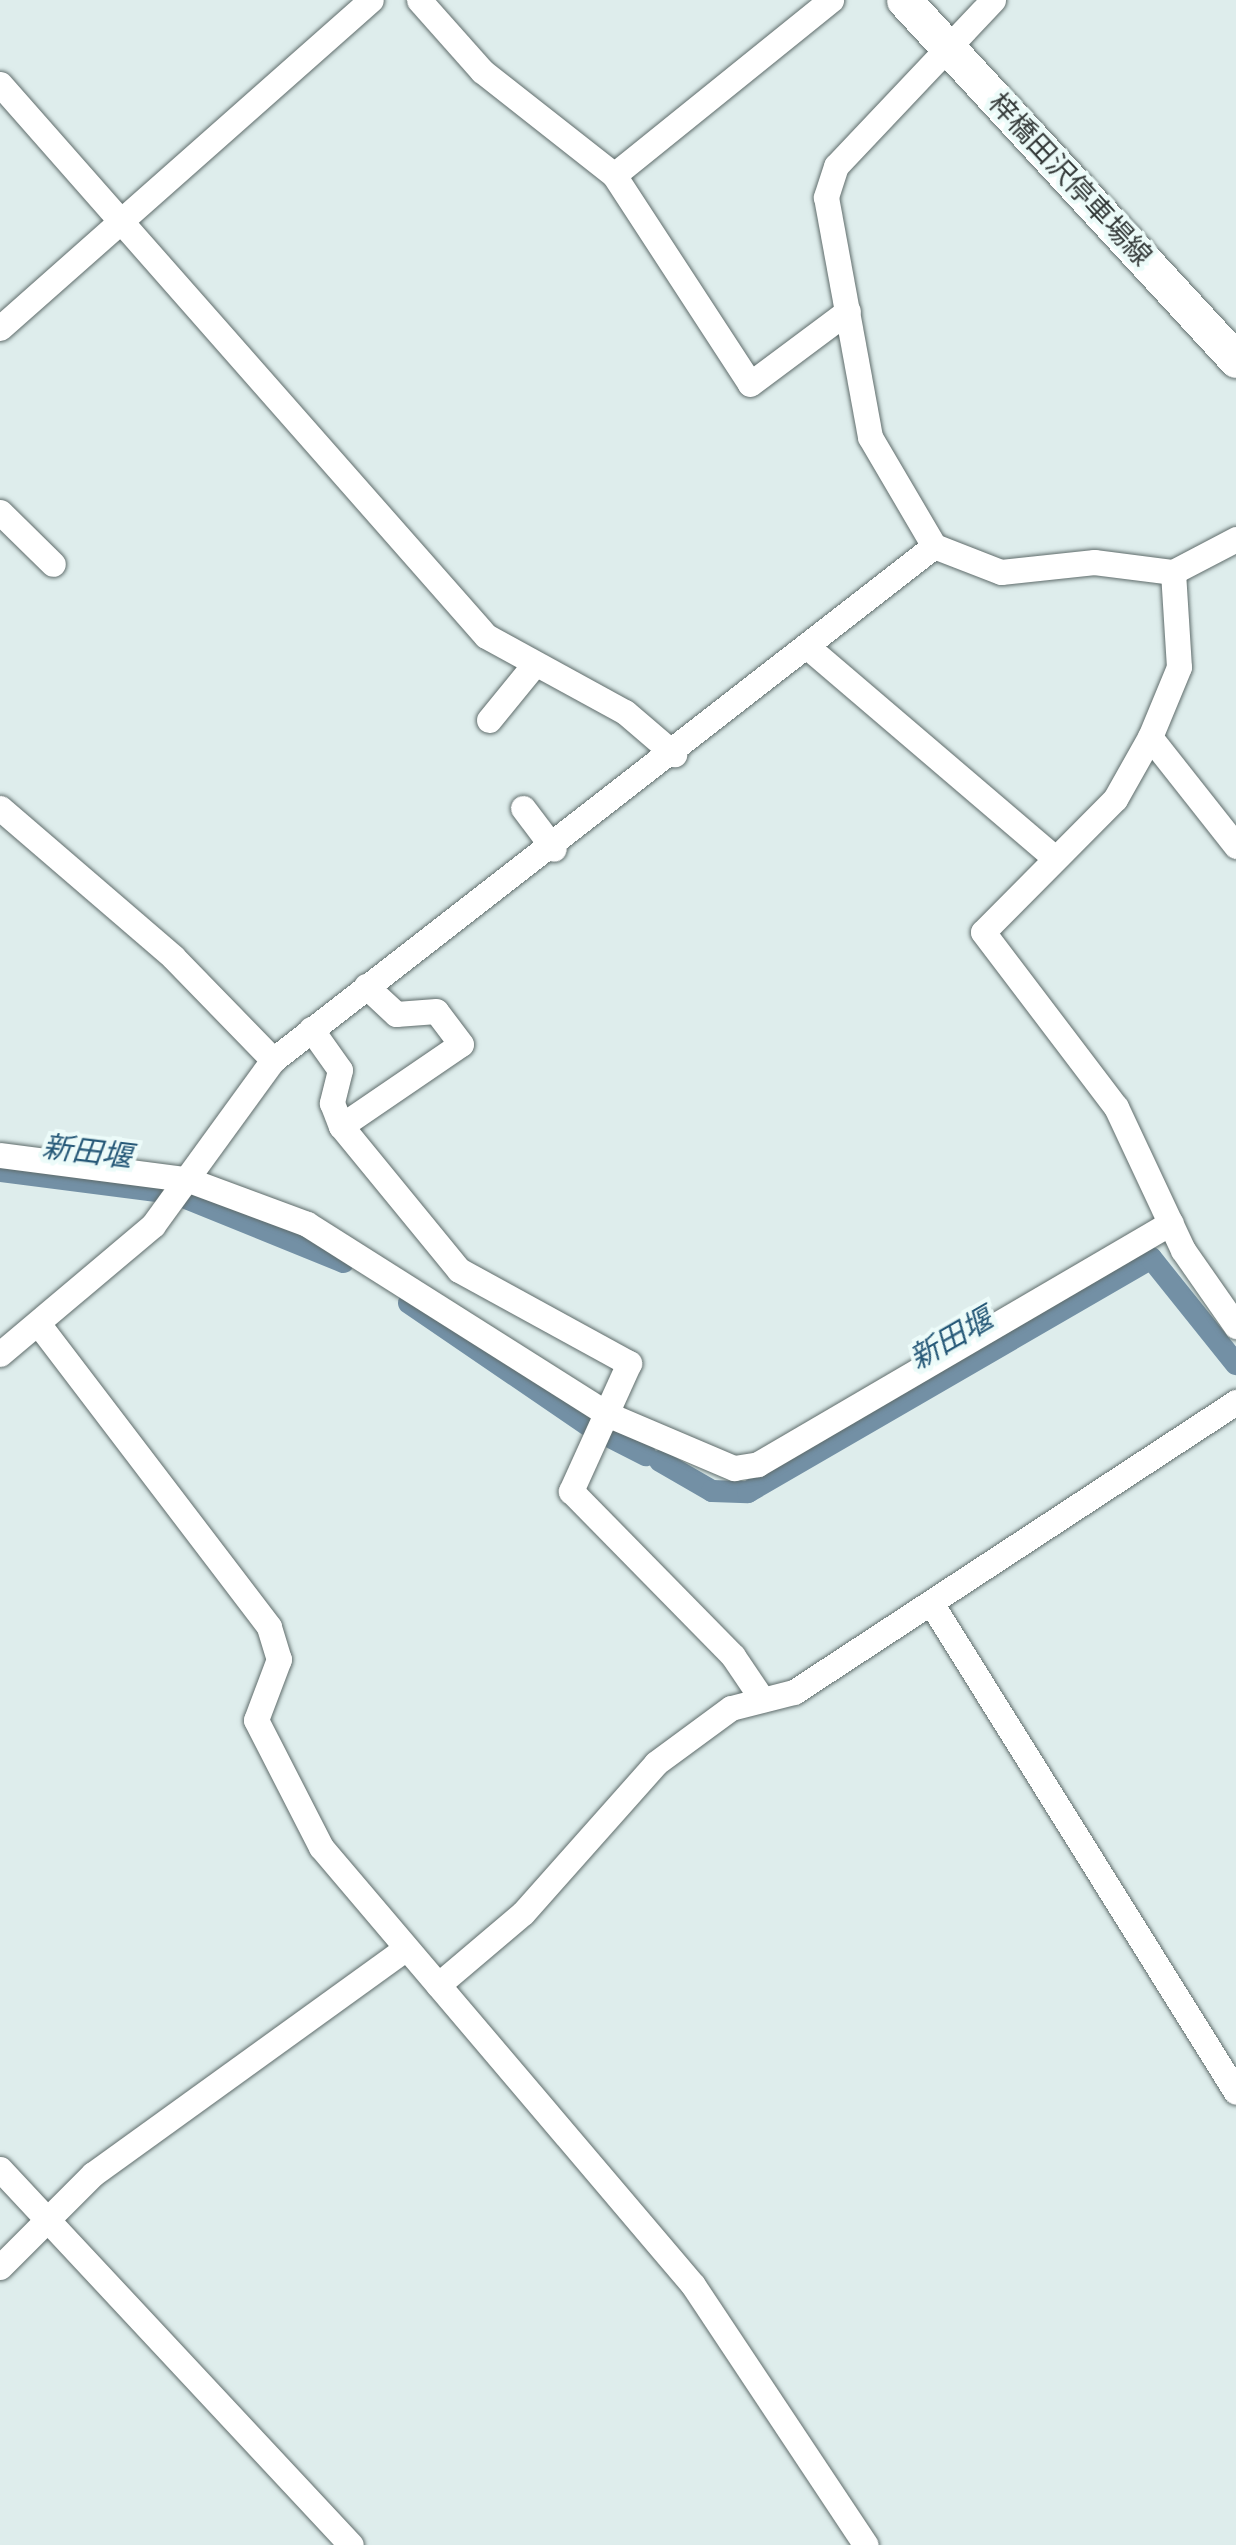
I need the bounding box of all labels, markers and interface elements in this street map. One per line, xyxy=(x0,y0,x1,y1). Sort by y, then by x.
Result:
street label: 梓橋田沢停車場線 xyxy=(981,87,1159,273)
water label: 新田堰 xyxy=(40,1129,134,1175)
water label: 新田堰 xyxy=(903,1301,999,1377)

